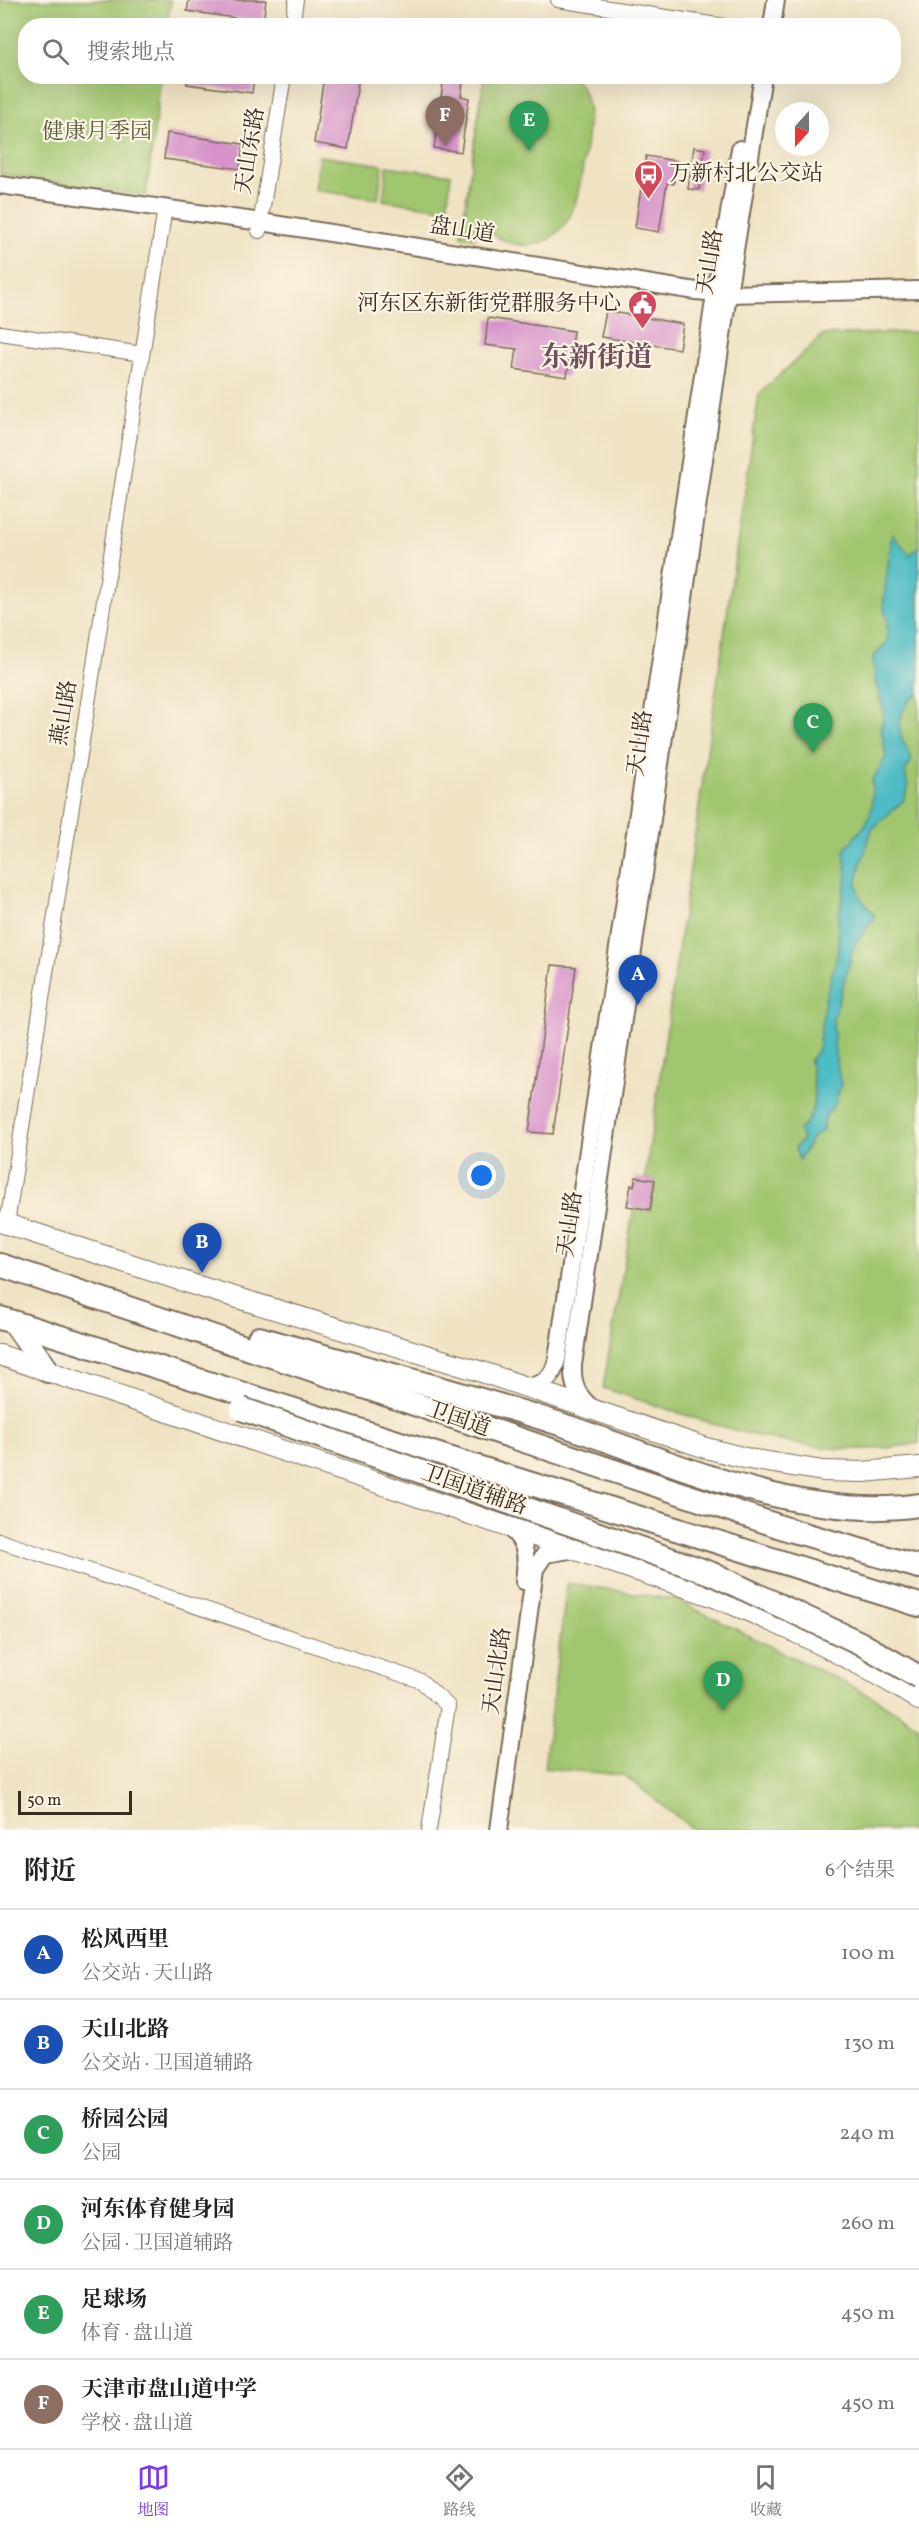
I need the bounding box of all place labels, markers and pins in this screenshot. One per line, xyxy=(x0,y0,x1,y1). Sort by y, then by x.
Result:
pin: F xyxy=(426,96,464,146)
pin: E xyxy=(510,102,548,151)
bus stop icon: 万新村北公交站 xyxy=(632,158,664,200)
place label: 万新村北公交站 xyxy=(669,159,823,190)
public building icon: 河东区东新街党群服务中心 xyxy=(626,288,658,330)
place label: 河东区东新街党群服务中心 xyxy=(357,289,621,320)
pin: C xyxy=(794,704,832,753)
pin: A xyxy=(618,956,658,1005)
pin: B xyxy=(182,1224,222,1273)
pin: D xyxy=(704,1662,742,1711)

